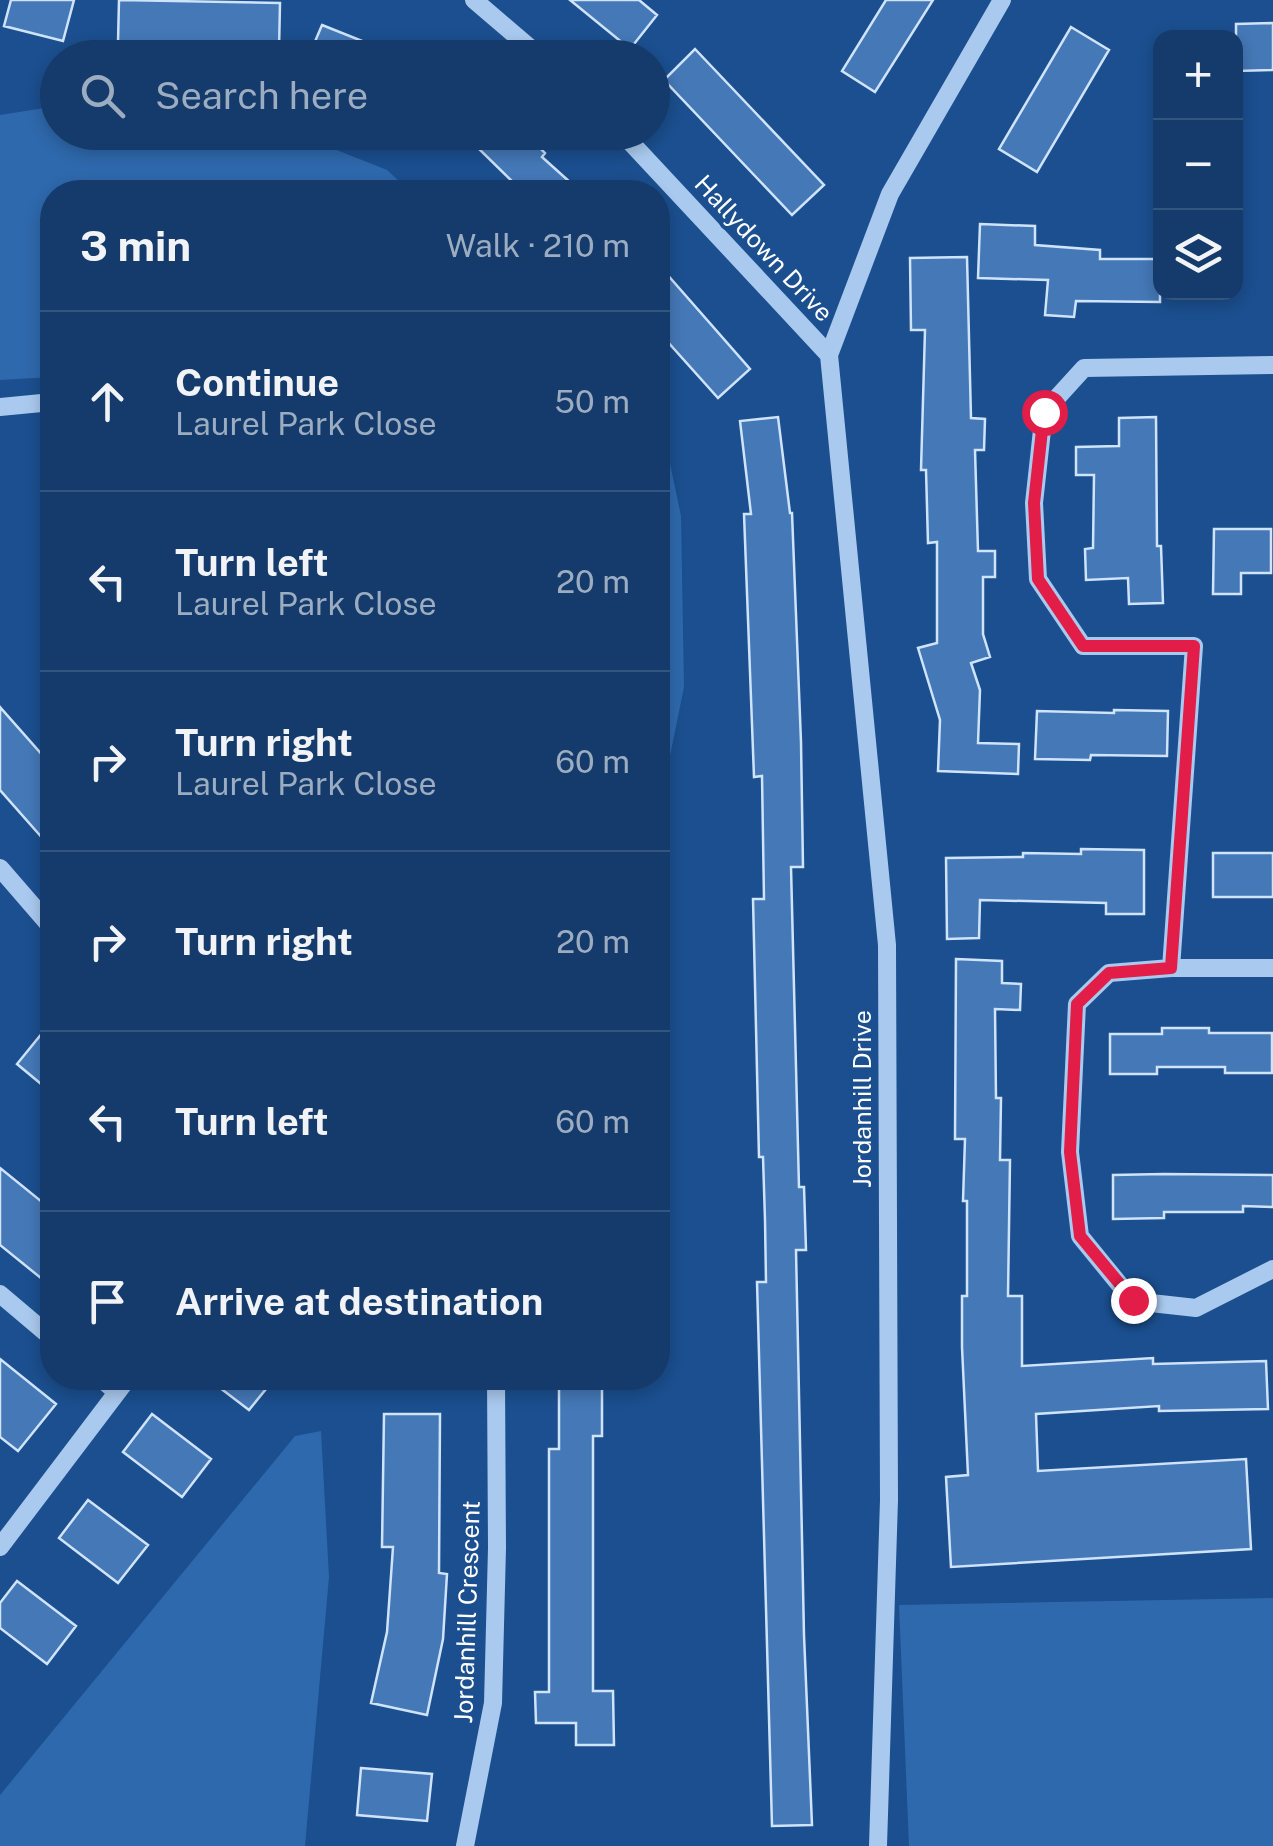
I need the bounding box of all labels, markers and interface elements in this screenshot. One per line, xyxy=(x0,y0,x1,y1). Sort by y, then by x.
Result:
map controls xyxy=(1153,30,1243,300)
button: + xyxy=(1153,30,1243,120)
search box xyxy=(40,40,670,150)
icon: search xyxy=(75,68,130,123)
text: Search here xyxy=(155,73,368,118)
button: − xyxy=(1153,120,1243,210)
street label: Hallydown Drive xyxy=(689,169,839,327)
button: layers xyxy=(1153,210,1243,300)
text: 3 min xyxy=(80,221,191,270)
text: Walk · 210 m xyxy=(446,227,630,264)
text: Continue xyxy=(175,360,339,405)
icon: ahead xyxy=(80,374,135,429)
text: 50 m xyxy=(554,383,630,420)
route start xyxy=(1022,390,1068,436)
text: Laurel Park Close xyxy=(175,405,437,442)
text: Turn left xyxy=(175,540,329,585)
icon: left xyxy=(80,554,135,609)
text: 20 m xyxy=(556,563,630,600)
text: Laurel Park Close xyxy=(175,585,437,622)
text: Turn right xyxy=(175,720,353,765)
icon: right xyxy=(80,734,135,789)
text: 60 m xyxy=(555,743,630,780)
text: Laurel Park Close xyxy=(175,765,437,802)
icon: right xyxy=(80,914,135,969)
text: Turn right xyxy=(175,919,353,964)
text: 20 m xyxy=(556,923,630,960)
street label: Jordanhill Drive xyxy=(847,1010,877,1188)
icon: left xyxy=(80,1094,135,1149)
text: Turn left xyxy=(175,1099,329,1144)
text: 60 m xyxy=(555,1103,630,1140)
icon: arrive xyxy=(80,1274,135,1329)
route end xyxy=(1111,1278,1157,1324)
text: Arrive at destination xyxy=(175,1279,543,1324)
street label: Jordanhill Crescent xyxy=(448,1500,486,1724)

